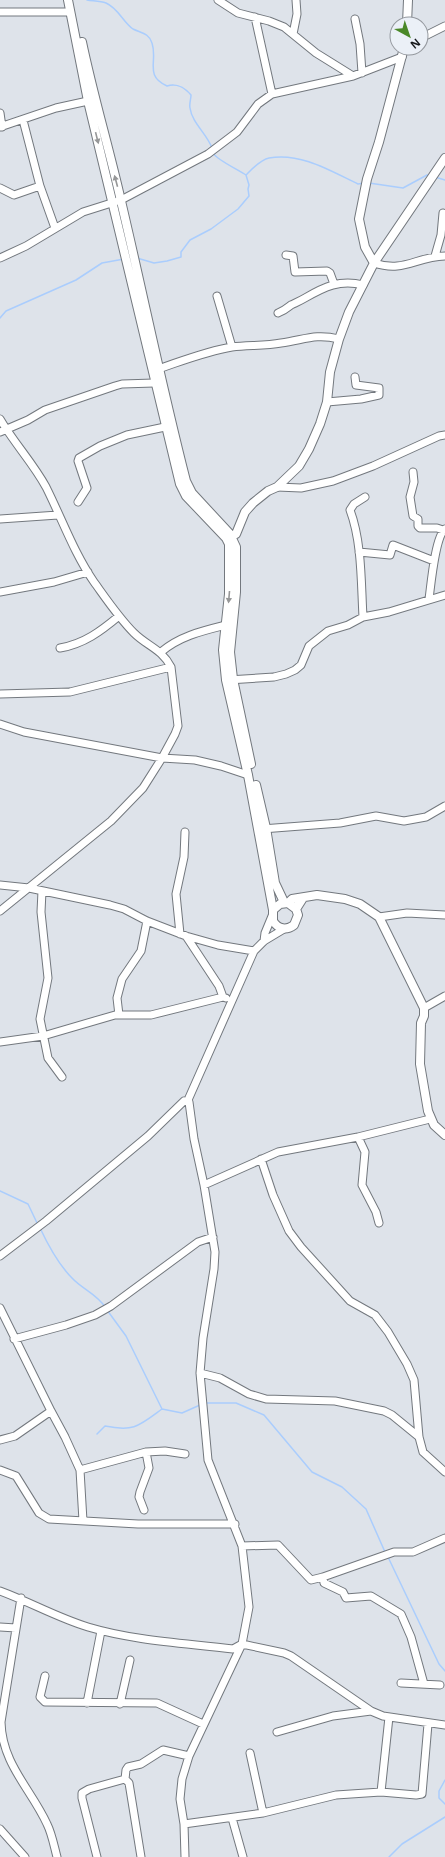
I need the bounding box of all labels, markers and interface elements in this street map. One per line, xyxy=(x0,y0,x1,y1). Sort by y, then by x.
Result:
north arrow xyxy=(389,16,429,56)
text: N xyxy=(407,35,424,53)
one-way arrow xyxy=(94,132,100,144)
one-way arrow xyxy=(113,175,119,187)
one-way arrow xyxy=(225,591,232,603)

